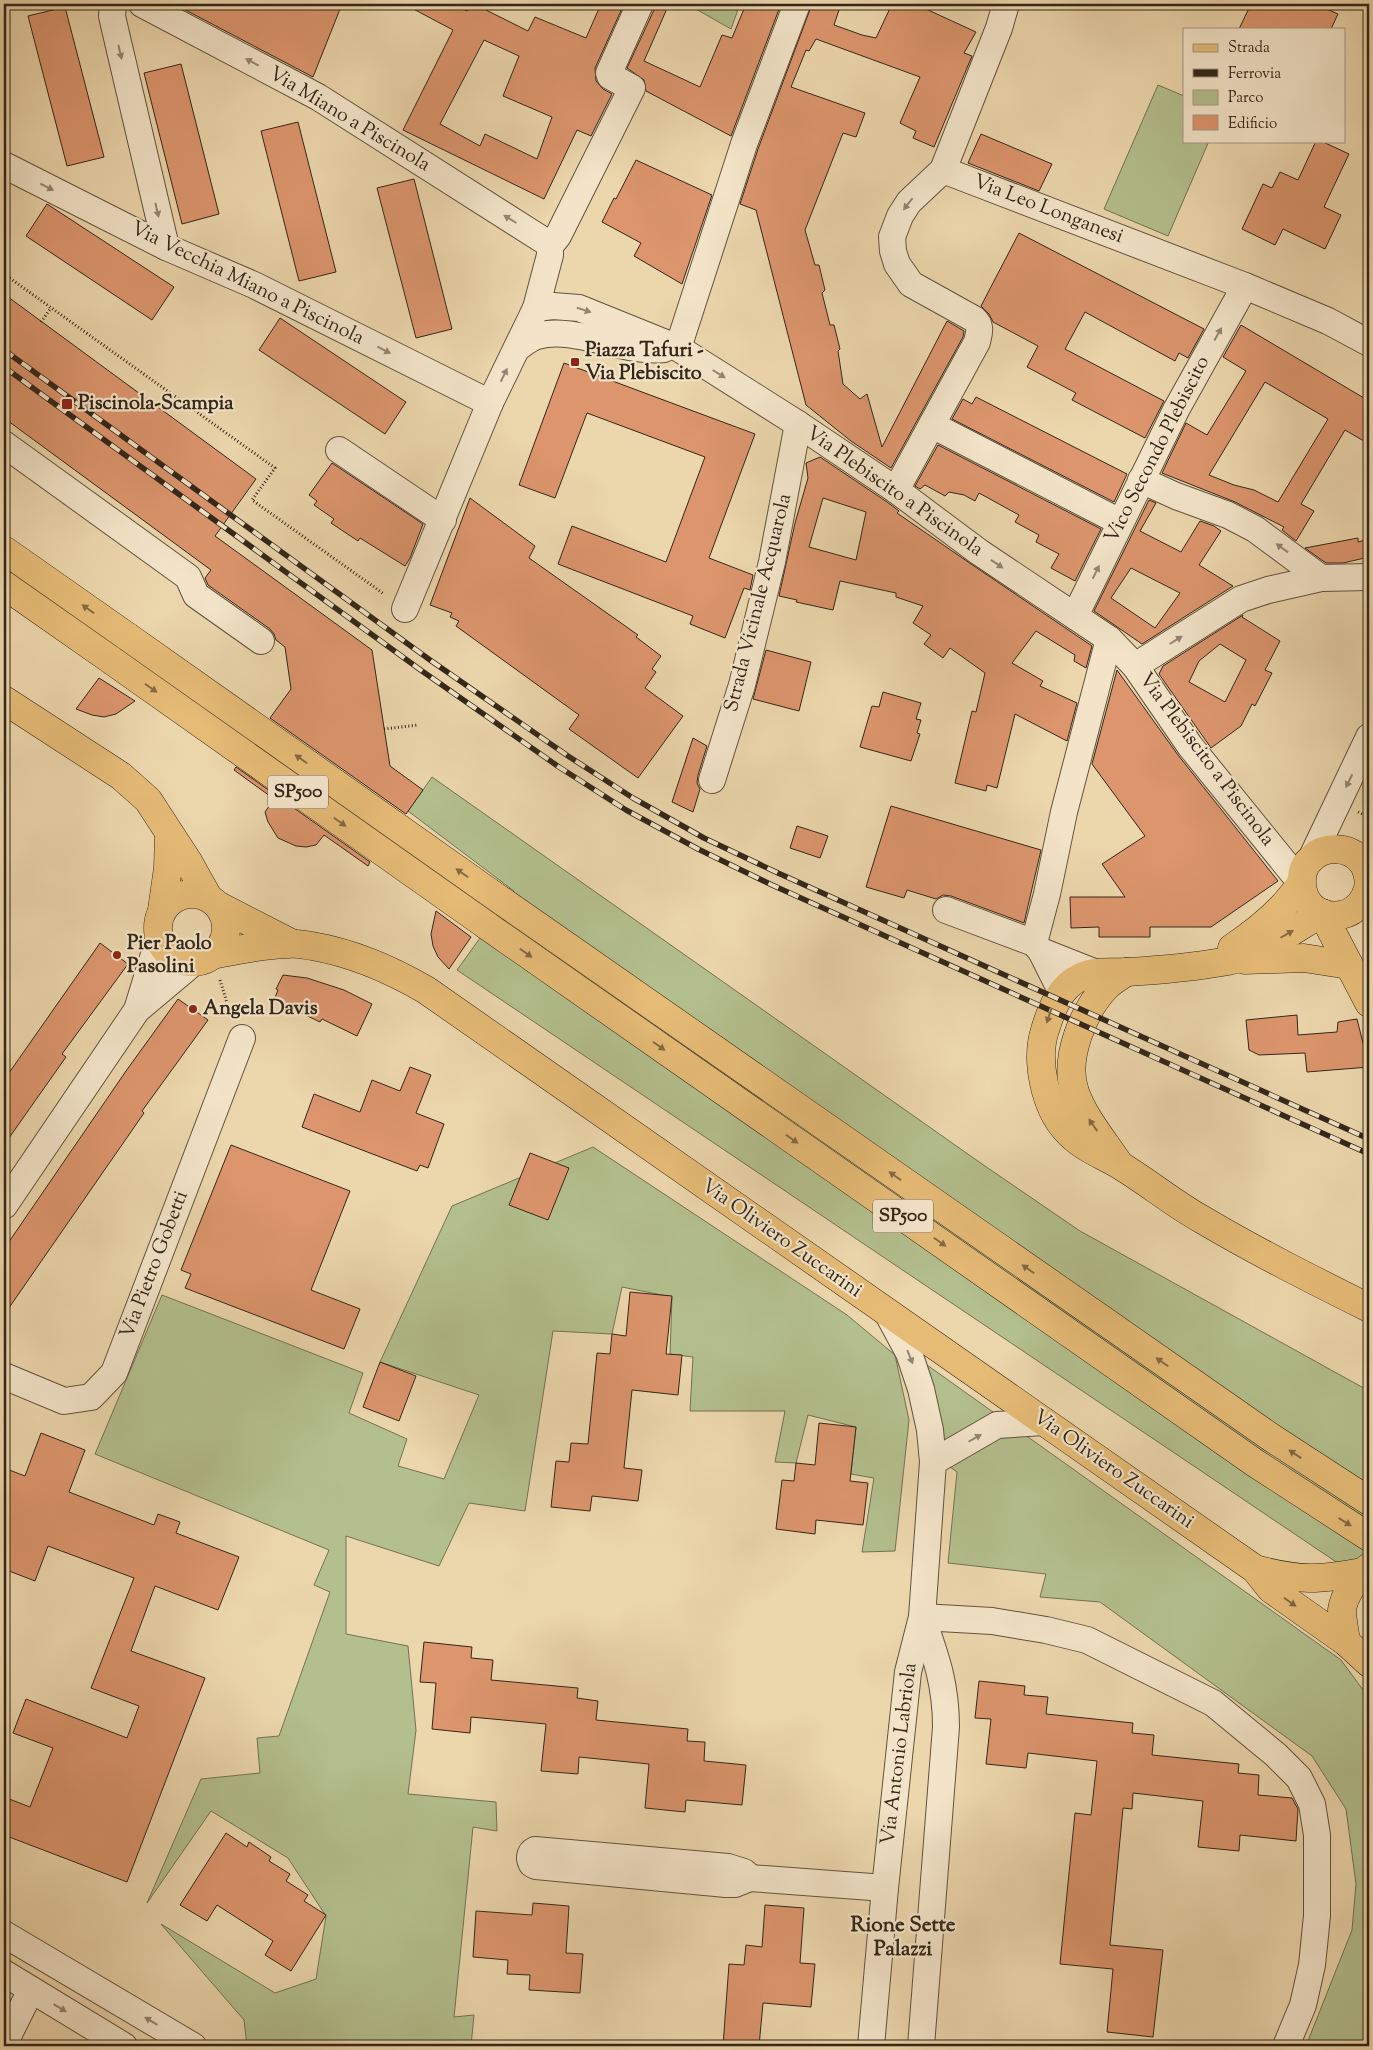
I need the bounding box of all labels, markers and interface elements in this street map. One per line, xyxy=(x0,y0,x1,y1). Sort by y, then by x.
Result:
legend xyxy=(1183,28,1346,142)
text: Strada xyxy=(1228,38,1270,59)
one-way arrow xyxy=(116,44,124,59)
one-way arrow xyxy=(244,58,259,66)
street label: Via Miano a Piscinola xyxy=(263,60,435,180)
text: Ferrovia xyxy=(1228,64,1281,85)
text: Parco xyxy=(1228,88,1264,109)
text: Edificio xyxy=(1228,114,1277,135)
street label: Via Leo Longanesi xyxy=(969,168,1128,252)
one-way arrow xyxy=(40,183,54,191)
one-way arrow xyxy=(903,197,914,210)
one-way arrow xyxy=(153,202,161,217)
one-way arrow xyxy=(503,214,517,223)
street label: Via Vecchia Miano a Piscinola xyxy=(125,215,369,353)
one-way arrow xyxy=(577,307,592,315)
one-way arrow xyxy=(1214,326,1222,341)
place label: Piazza Tafuri - Via Plebiscito xyxy=(585,337,704,389)
one-way arrow xyxy=(377,346,391,354)
street label: Vico Secondo Plebiscito xyxy=(1098,351,1218,549)
marker: Piazza Tafuri - Via Plebiscito xyxy=(569,356,581,368)
one-way arrow xyxy=(499,368,508,383)
one-way arrow xyxy=(712,370,725,379)
place label: Piscinola-Scampia xyxy=(78,390,234,419)
marker: Piscinola-Scampia xyxy=(60,397,74,411)
street label: Via Plebiscito a Piscinola xyxy=(799,420,989,564)
street label: Strada Vicinale Acquarola xyxy=(718,491,800,715)
one-way arrow xyxy=(1275,543,1289,553)
one-way arrow xyxy=(991,559,1004,569)
one-way arrow xyxy=(1092,565,1100,579)
one-way arrow xyxy=(81,604,95,614)
one-way arrow xyxy=(1169,635,1183,645)
street label: Via Plebiscito a Piscinola xyxy=(1131,667,1281,853)
one-way arrow xyxy=(144,683,157,693)
one-way arrow xyxy=(294,754,308,764)
one-way arrow xyxy=(1345,774,1353,788)
road number: SP500 xyxy=(268,776,328,809)
one-way arrow xyxy=(334,817,347,827)
one-way arrow xyxy=(455,868,469,878)
one-way arrow xyxy=(1280,929,1294,938)
place label: Pier Paolo Pasolini xyxy=(127,930,212,982)
one-way arrow xyxy=(519,948,533,958)
marker: Pier Paolo Pasolini xyxy=(111,949,123,961)
place label: Angela Davis xyxy=(203,995,318,1024)
marker: Angela Davis xyxy=(187,1003,199,1015)
one-way arrow xyxy=(1045,1009,1052,1024)
one-way arrow xyxy=(652,1041,666,1051)
one-way arrow xyxy=(1088,1118,1098,1132)
one-way arrow xyxy=(785,1134,799,1144)
one-way arrow xyxy=(888,1171,902,1181)
street label: Via Oliviero Zuccarini xyxy=(694,1172,868,1306)
street label: Via Pietro Gobetti xyxy=(113,1187,197,1343)
road number: SP500 xyxy=(873,1200,933,1232)
one-way arrow xyxy=(933,1237,947,1247)
one-way arrow xyxy=(1021,1264,1035,1274)
one-way arrow xyxy=(906,1350,914,1365)
one-way arrow xyxy=(1155,1357,1168,1367)
street label: Via Oliviero Zuccarini xyxy=(1026,1403,1200,1537)
one-way arrow xyxy=(968,1434,983,1442)
one-way arrow xyxy=(1289,1449,1302,1458)
one-way arrow xyxy=(1338,1517,1351,1526)
one-way arrow xyxy=(1283,1597,1297,1607)
street label: Via Antonio Labriola xyxy=(874,1661,926,1847)
district label: Rione Sette Palazzi xyxy=(850,1911,956,1965)
one-way arrow xyxy=(54,2003,67,2012)
one-way arrow xyxy=(145,2017,158,2026)

